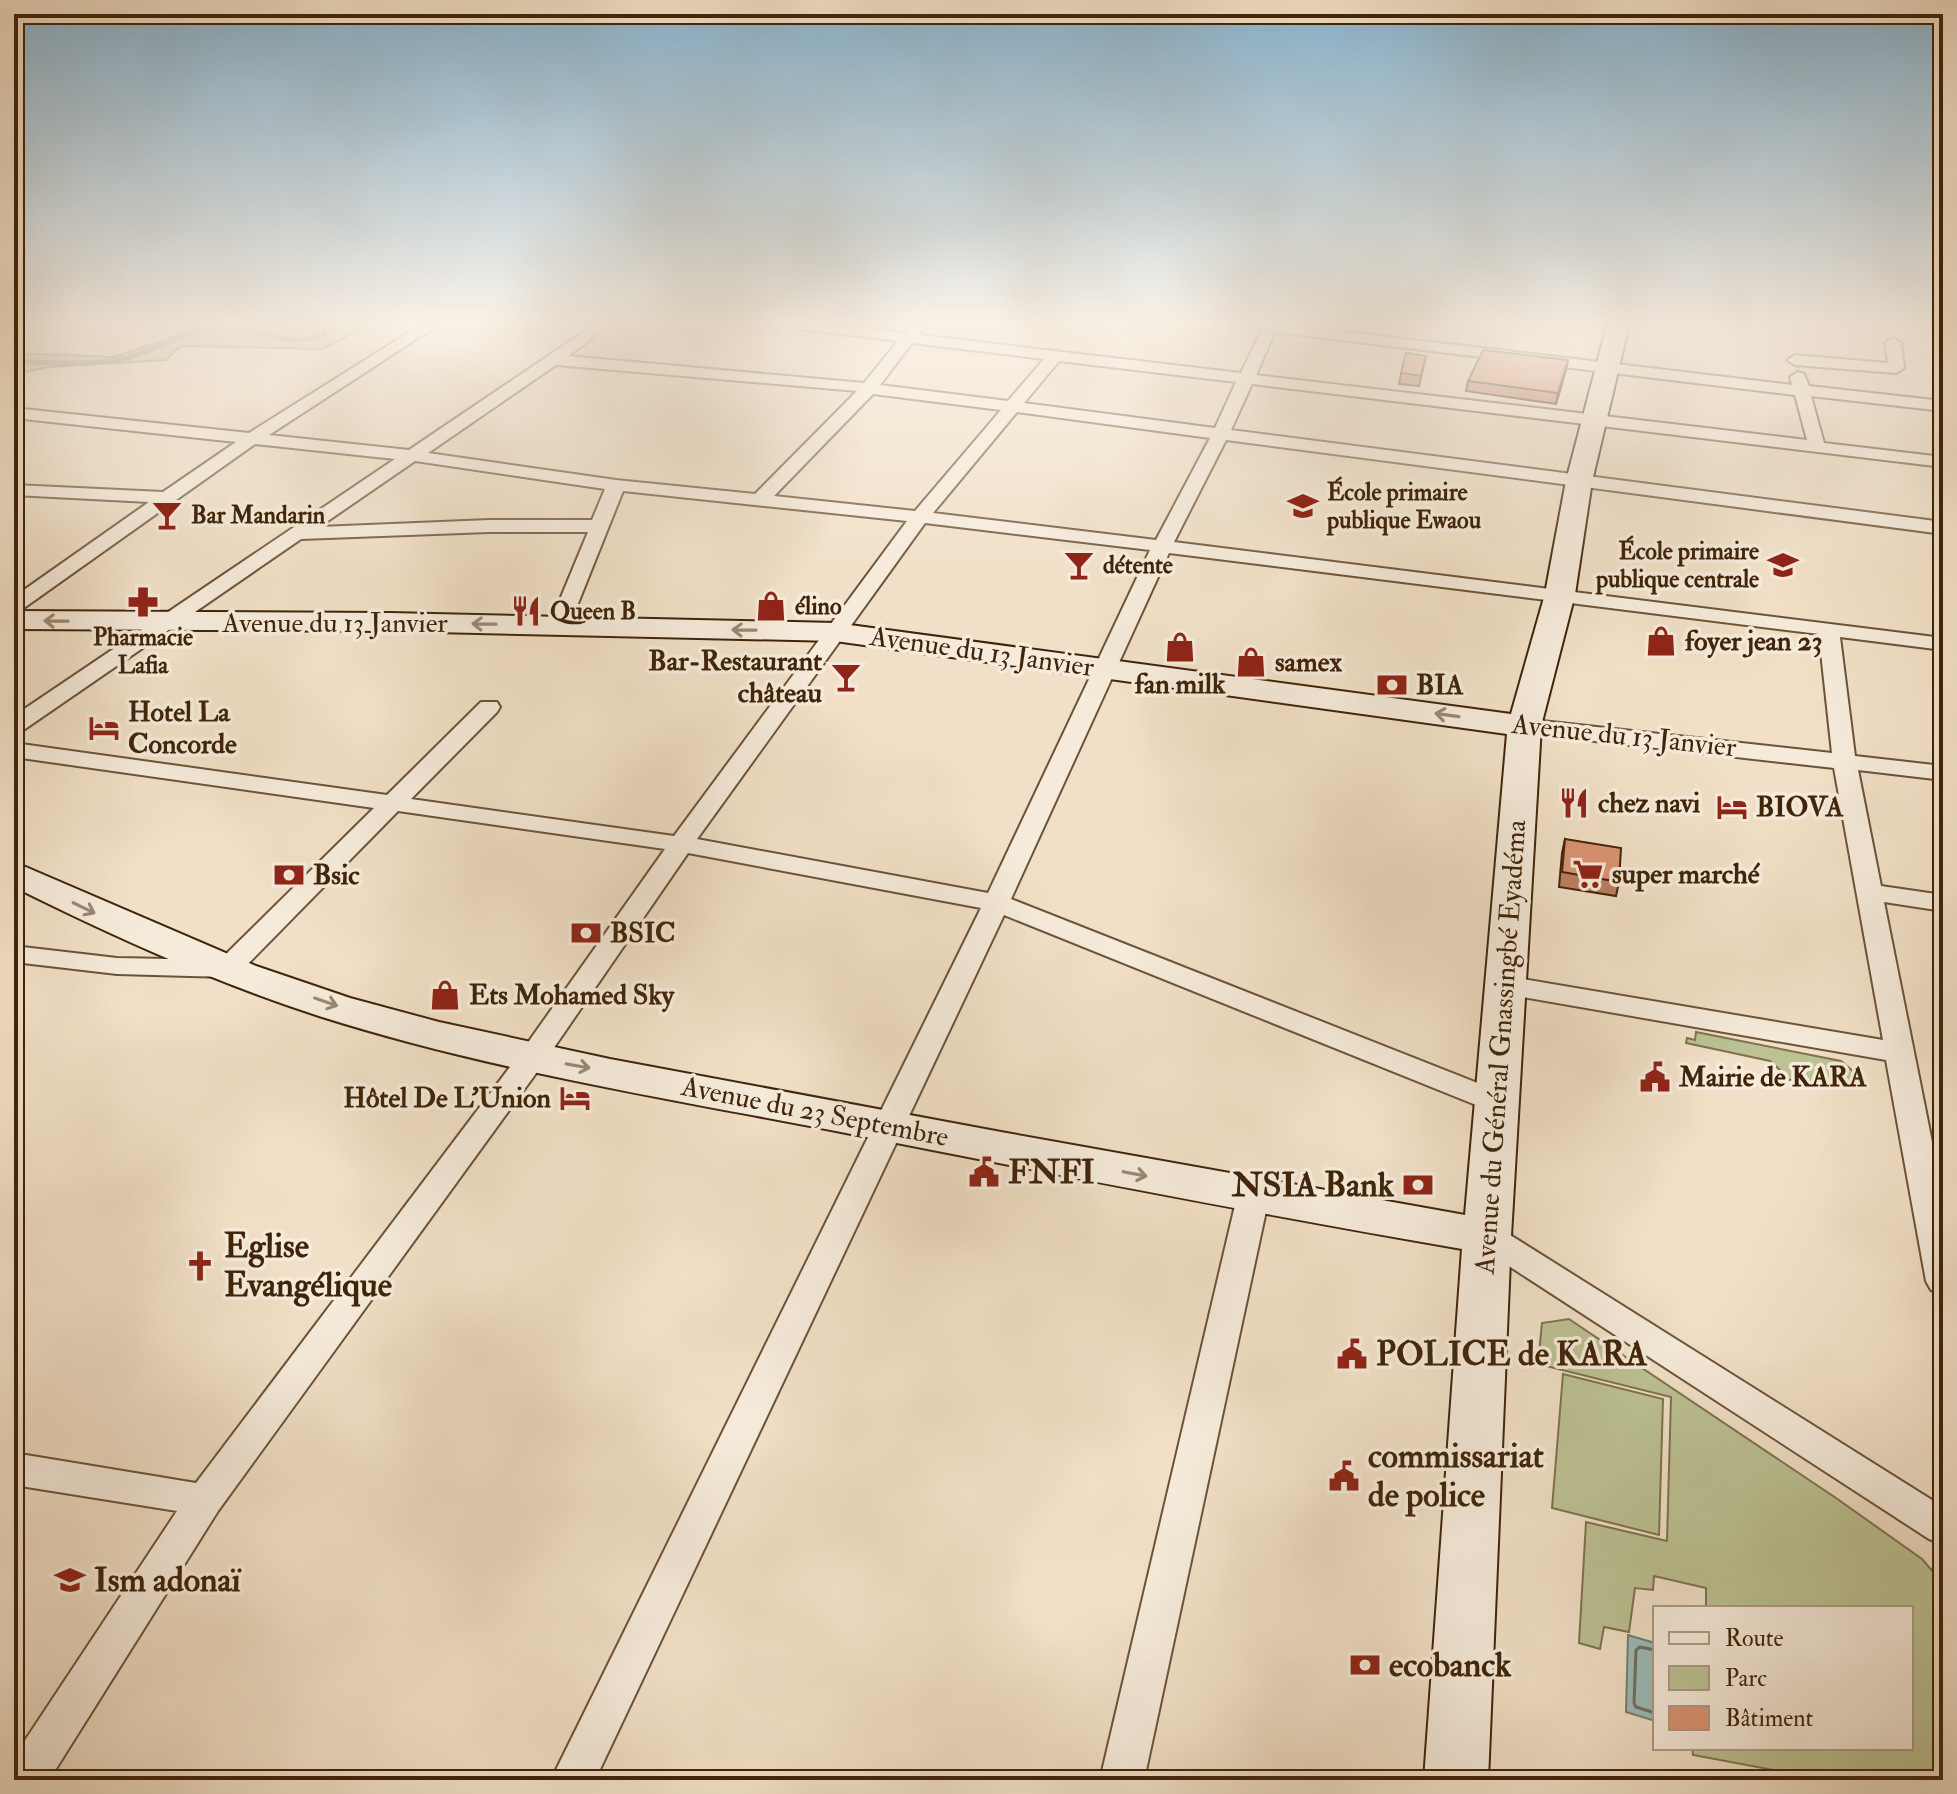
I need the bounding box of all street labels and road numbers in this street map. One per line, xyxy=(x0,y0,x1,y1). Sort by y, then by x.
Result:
street label: Avenue du 13 Janvier xyxy=(221,606,448,641)
street label: Avenue du 13 Janvier xyxy=(867,619,1097,685)
street label: Avenue du 13 Janvier xyxy=(1509,707,1739,765)
street label: Avenue du Général Gnassingbé Eyadéma xyxy=(1468,818,1534,1276)
street label: Avenue du 23 Septembre xyxy=(677,1069,952,1155)

